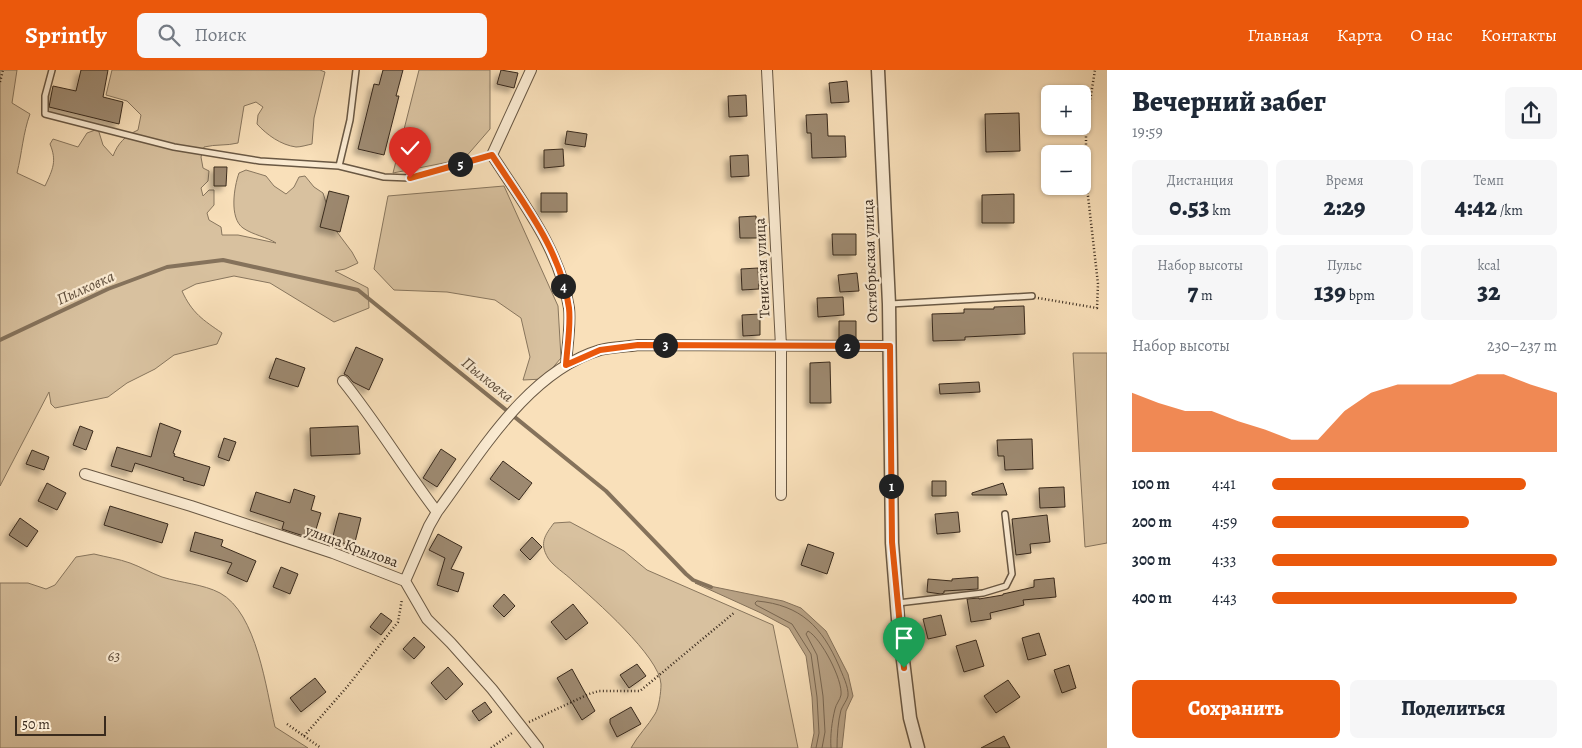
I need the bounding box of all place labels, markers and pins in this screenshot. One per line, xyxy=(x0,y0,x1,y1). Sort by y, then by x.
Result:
pin xyxy=(389,127,431,178)
pin: 5 xyxy=(448,152,472,176)
pin: 4 xyxy=(550,274,576,298)
pin: 3 xyxy=(652,332,678,358)
pin: 2 xyxy=(834,334,860,358)
pin: 1 xyxy=(878,474,904,498)
pin xyxy=(883,617,925,668)

